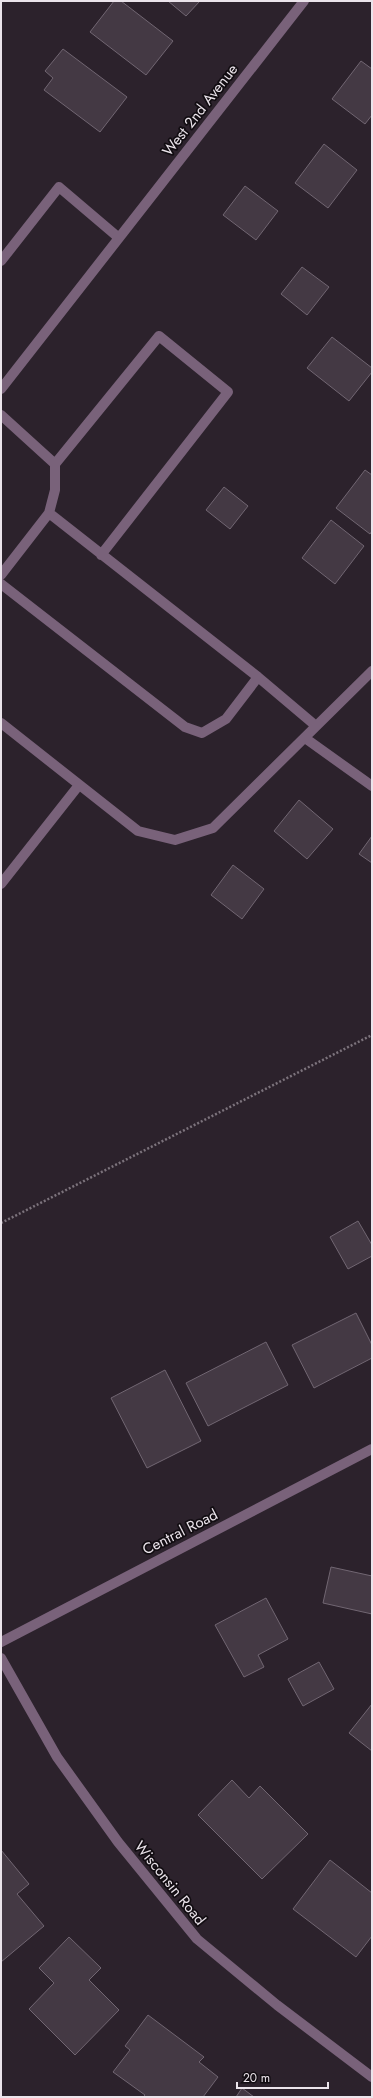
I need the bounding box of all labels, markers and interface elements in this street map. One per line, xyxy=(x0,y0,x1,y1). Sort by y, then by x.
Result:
street label: West 2nd Avenue xyxy=(157,59,243,161)
street label: Central Road xyxy=(138,1504,222,1560)
street label: Wisconsin Road xyxy=(129,1836,211,1930)
scale bar xyxy=(237,2064,328,2090)
text: 20 m xyxy=(243,2069,270,2087)

